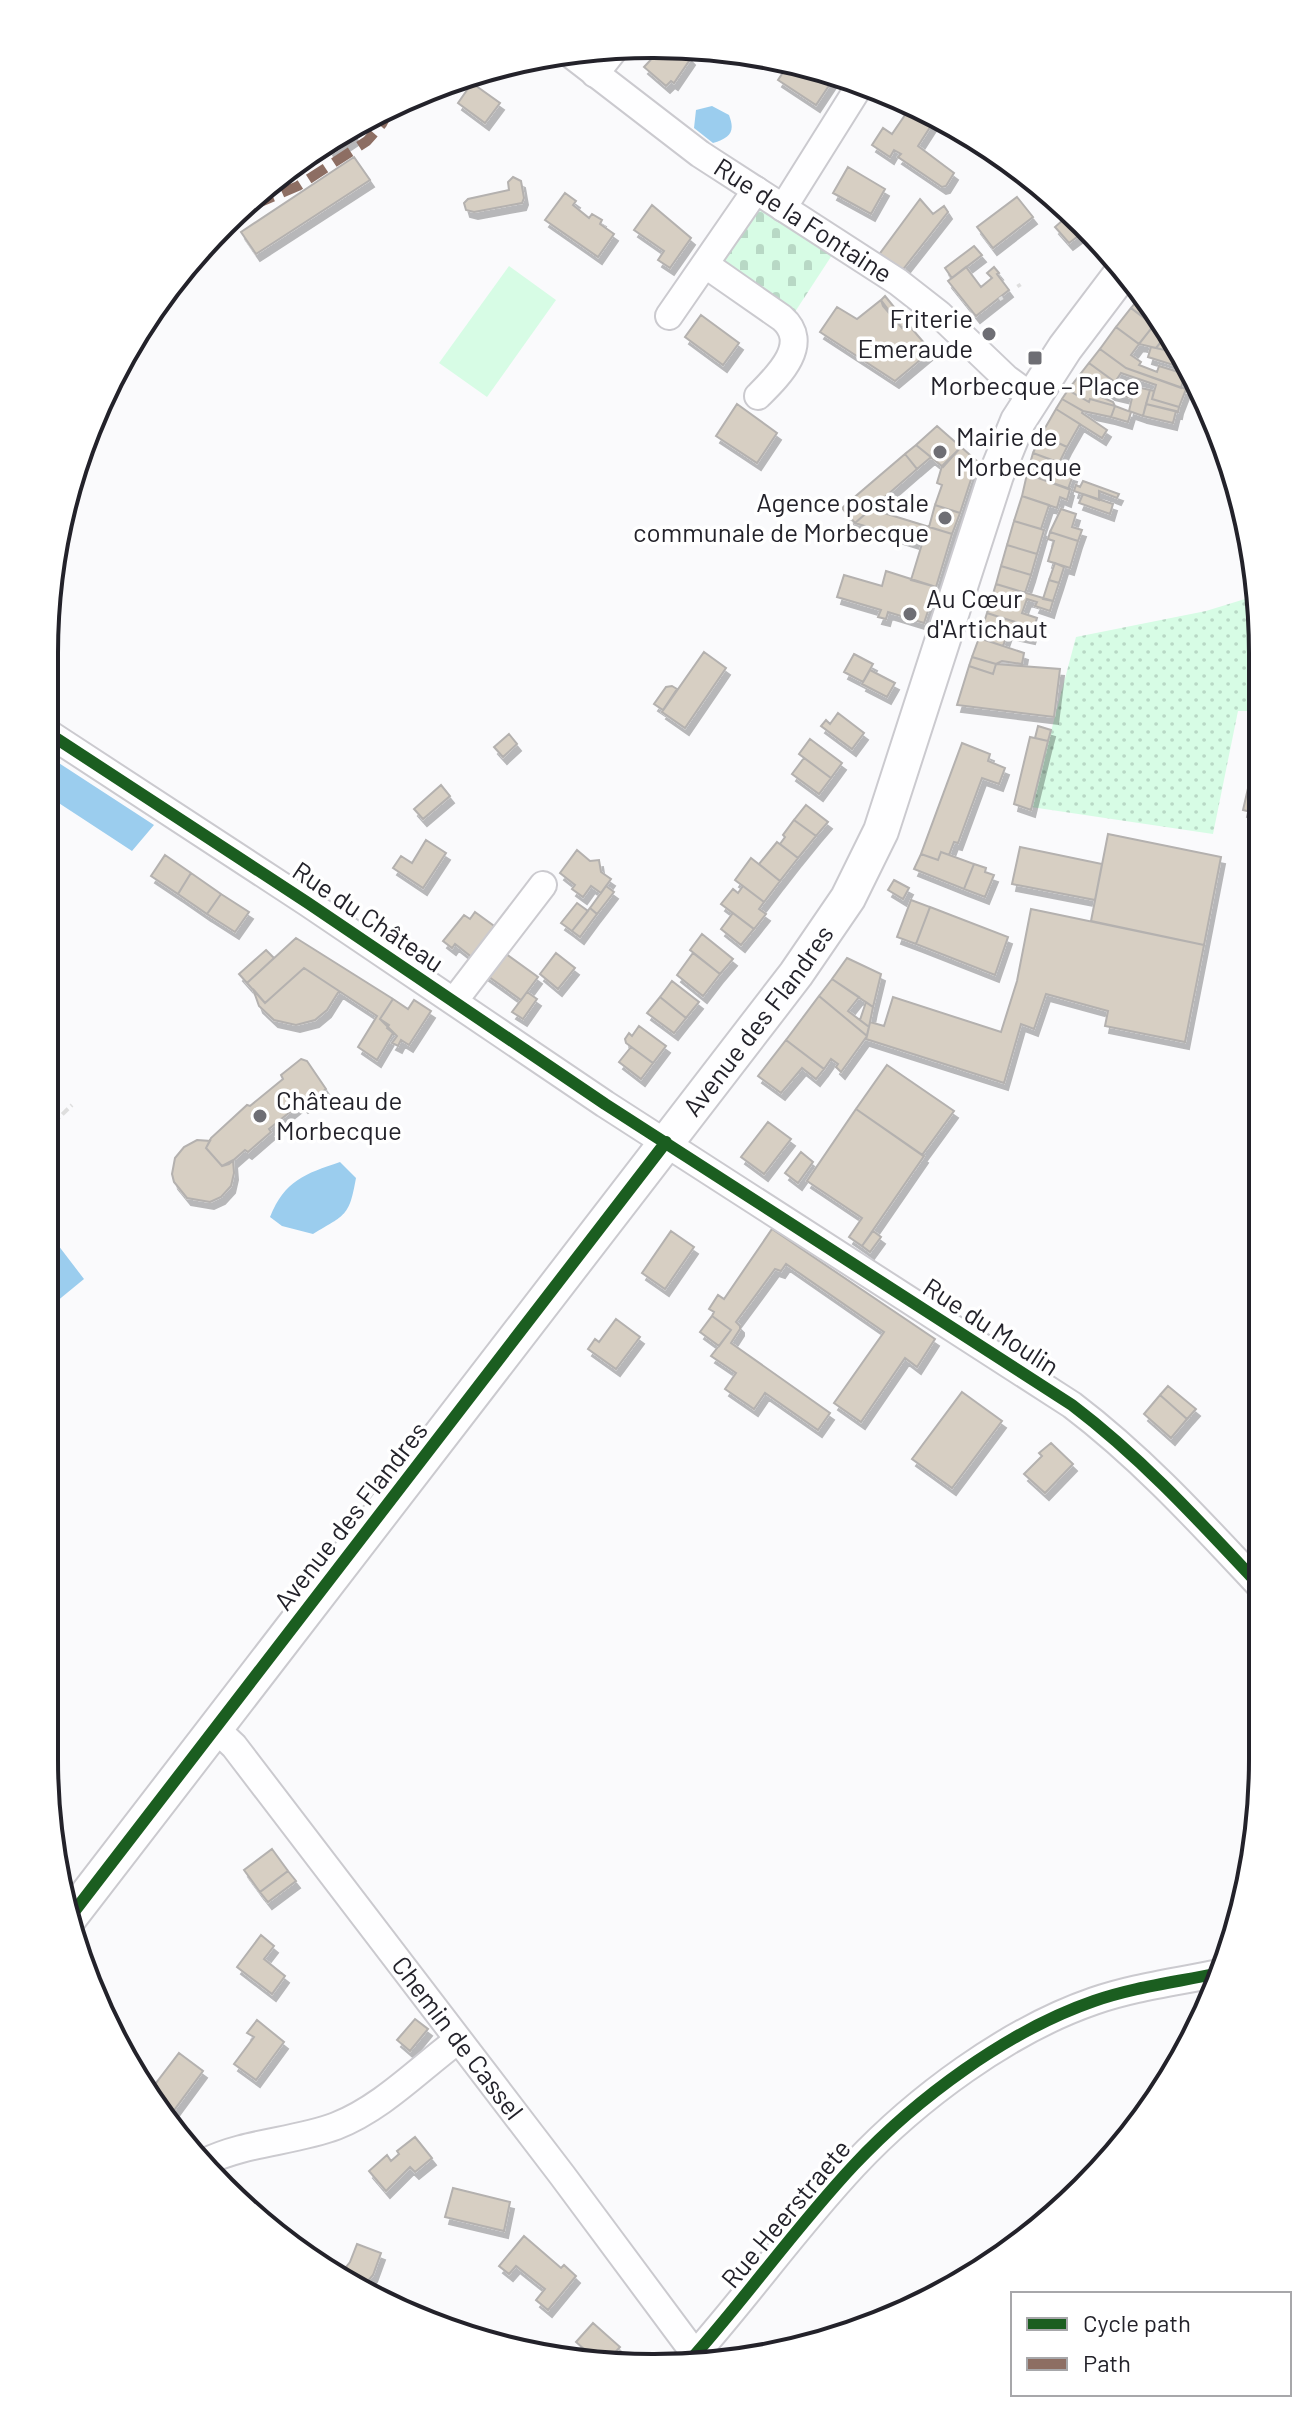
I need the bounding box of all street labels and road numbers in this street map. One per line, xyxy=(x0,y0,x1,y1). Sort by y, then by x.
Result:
street label: Rue de la Fontaine xyxy=(709,150,899,288)
street label: Rue du Château xyxy=(287,854,450,978)
street label: Avenue des Flandres xyxy=(675,919,839,1122)
street label: Rue du Moulin xyxy=(918,1270,1065,1381)
street label: Avenue des Flandres xyxy=(267,1415,433,1616)
street label: Chemin de Cassel xyxy=(386,1949,531,2125)
street label: Rue Heerstraete xyxy=(714,2132,856,2294)

